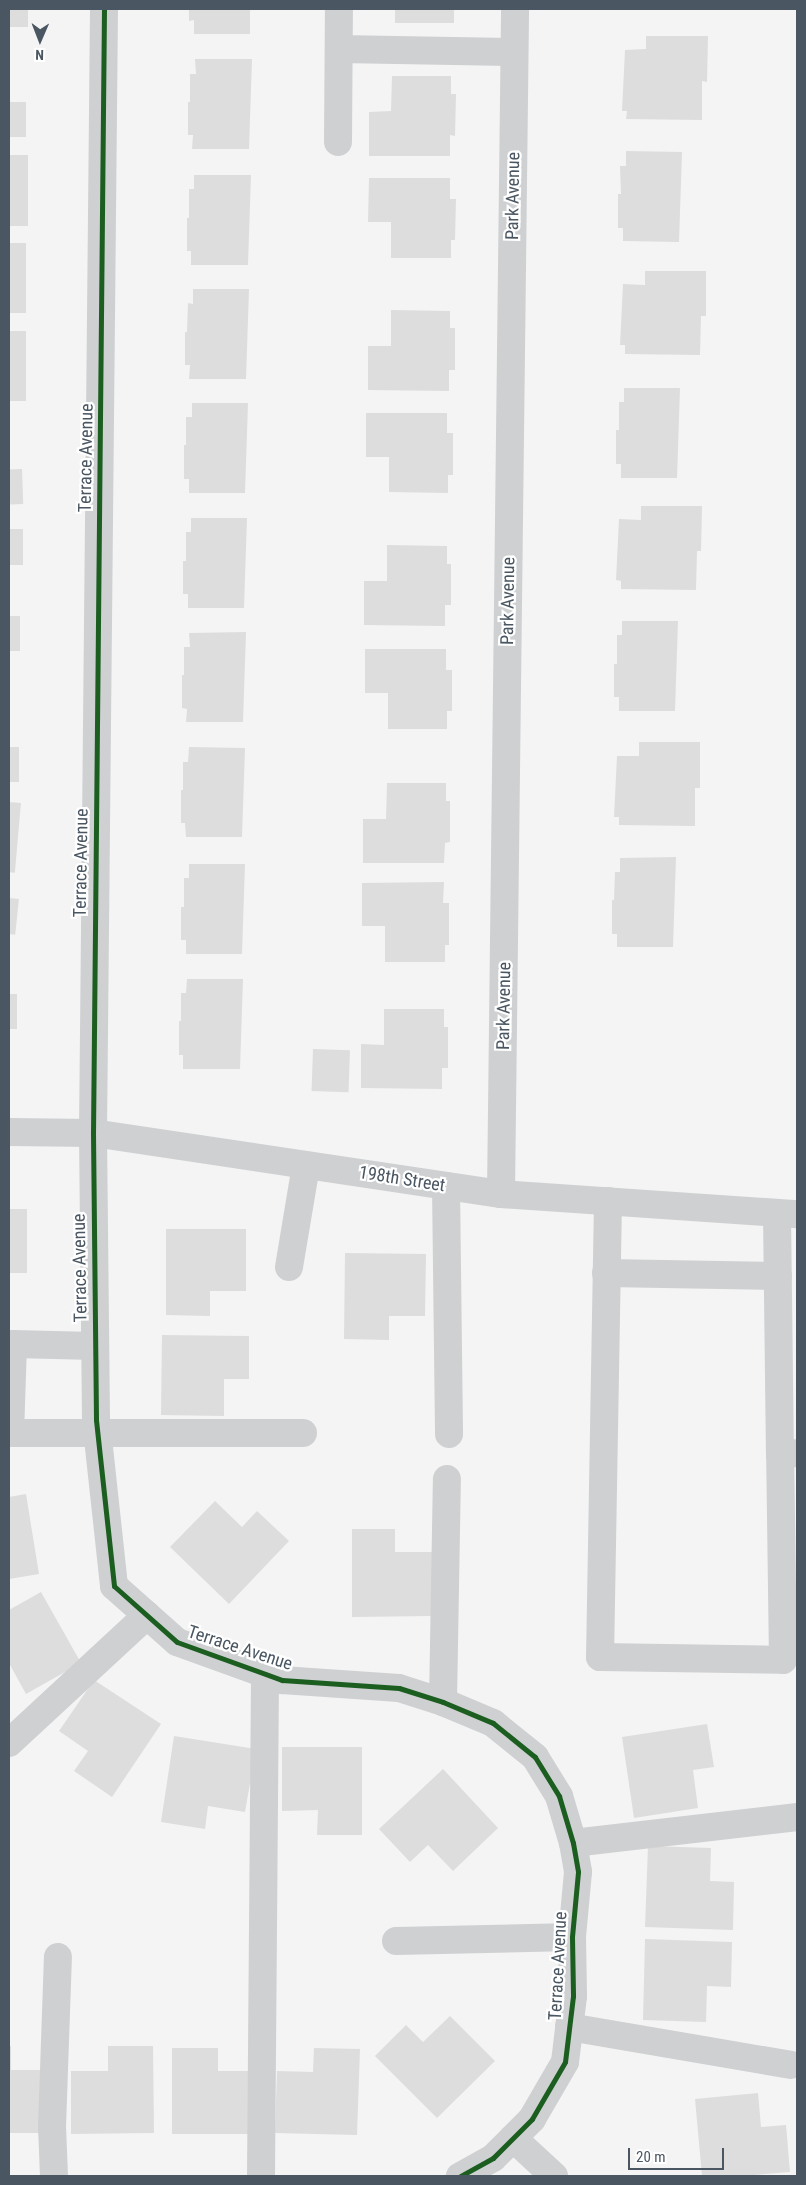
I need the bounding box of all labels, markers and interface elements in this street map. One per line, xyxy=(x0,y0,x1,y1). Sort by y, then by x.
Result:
north arrow xyxy=(15,15,65,65)
text: N xyxy=(35,47,44,63)
street label: Park Avenue xyxy=(501,152,525,240)
street label: Terrace Avenue xyxy=(74,403,98,513)
street label: Park Avenue xyxy=(496,557,520,645)
street label: Terrace Avenue xyxy=(69,808,93,918)
street label: Park Avenue xyxy=(492,962,516,1050)
street label: 198th Street xyxy=(357,1162,447,1196)
street label: Terrace Avenue xyxy=(68,1213,92,1323)
street label: Terrace Avenue xyxy=(185,1621,295,1675)
street label: Terrace Avenue xyxy=(544,1911,572,2021)
scale bar xyxy=(631,2138,727,2170)
text: 20 m xyxy=(636,2148,666,2166)

